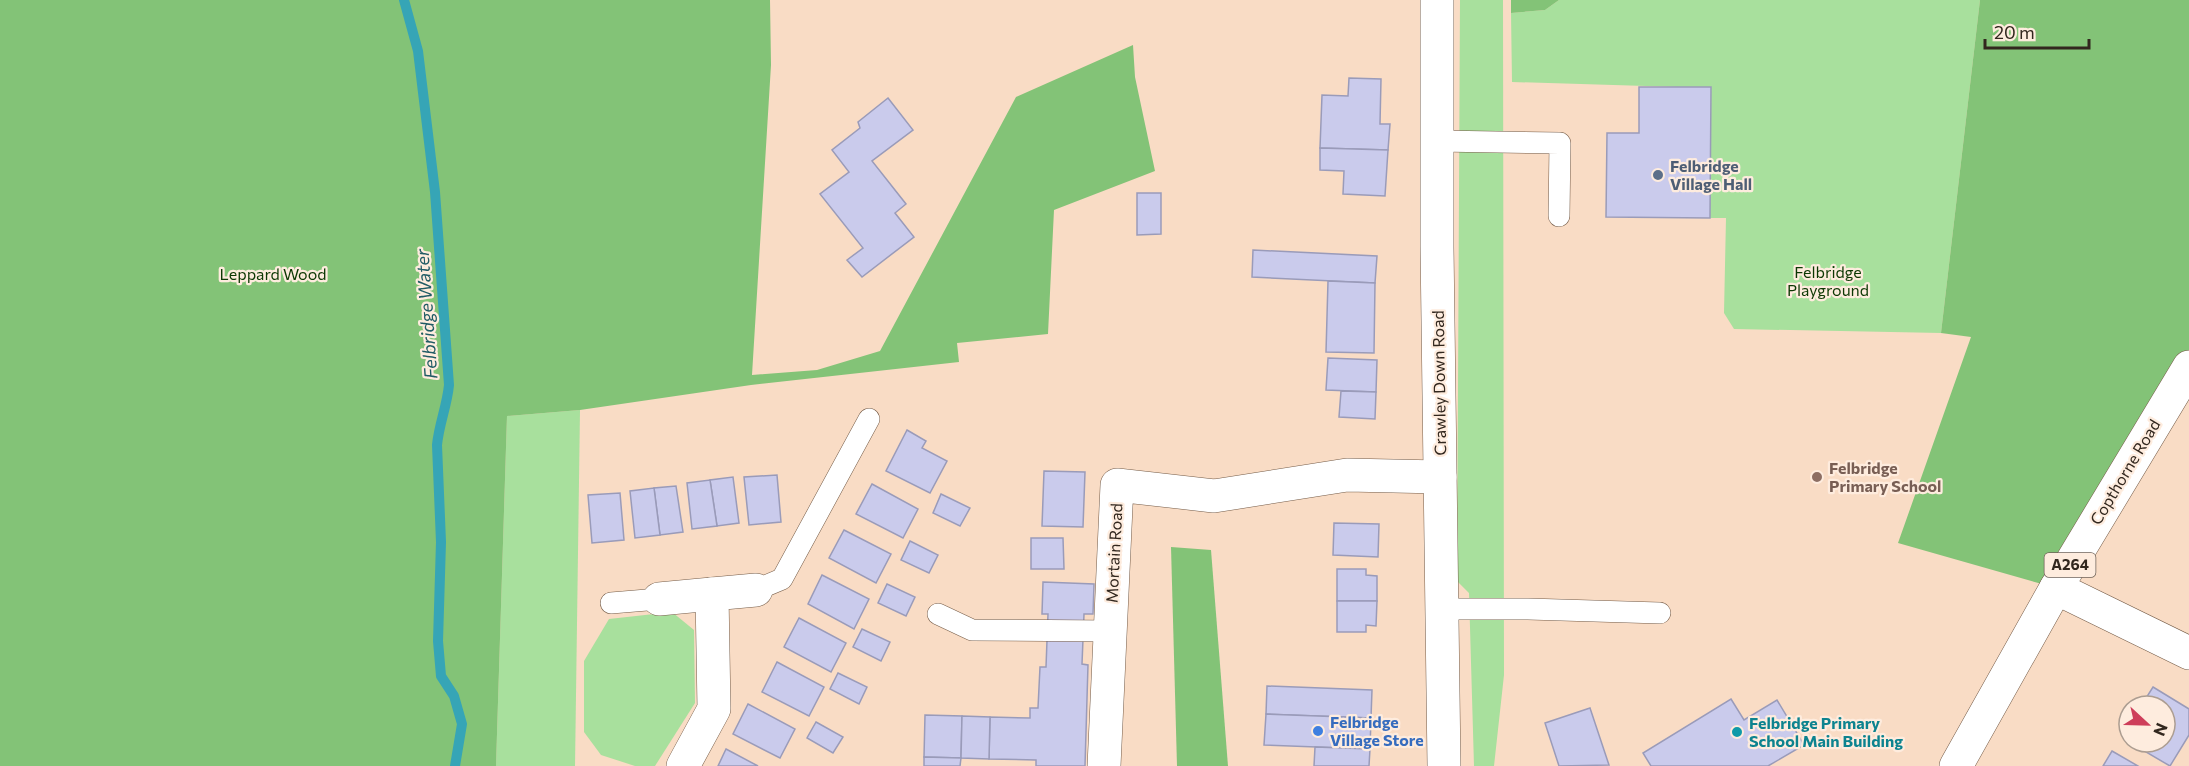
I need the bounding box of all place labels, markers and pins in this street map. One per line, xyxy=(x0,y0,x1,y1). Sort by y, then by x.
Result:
place label: Felbridge Village Hall xyxy=(1670,156,1752,193)
marker: Felbridge Village Hall xyxy=(1651,168,1665,182)
place label: Felbridge Primary School xyxy=(1829,458,1941,495)
marker: Felbridge Primary School xyxy=(1810,470,1824,484)
place label: Felbridge Village Store xyxy=(1330,712,1424,749)
place label: Felbridge Primary School Main Building xyxy=(1749,713,1903,750)
marker: Felbridge Village Store xyxy=(1311,724,1325,738)
marker: Felbridge Primary School Main Building xyxy=(1730,725,1744,739)

